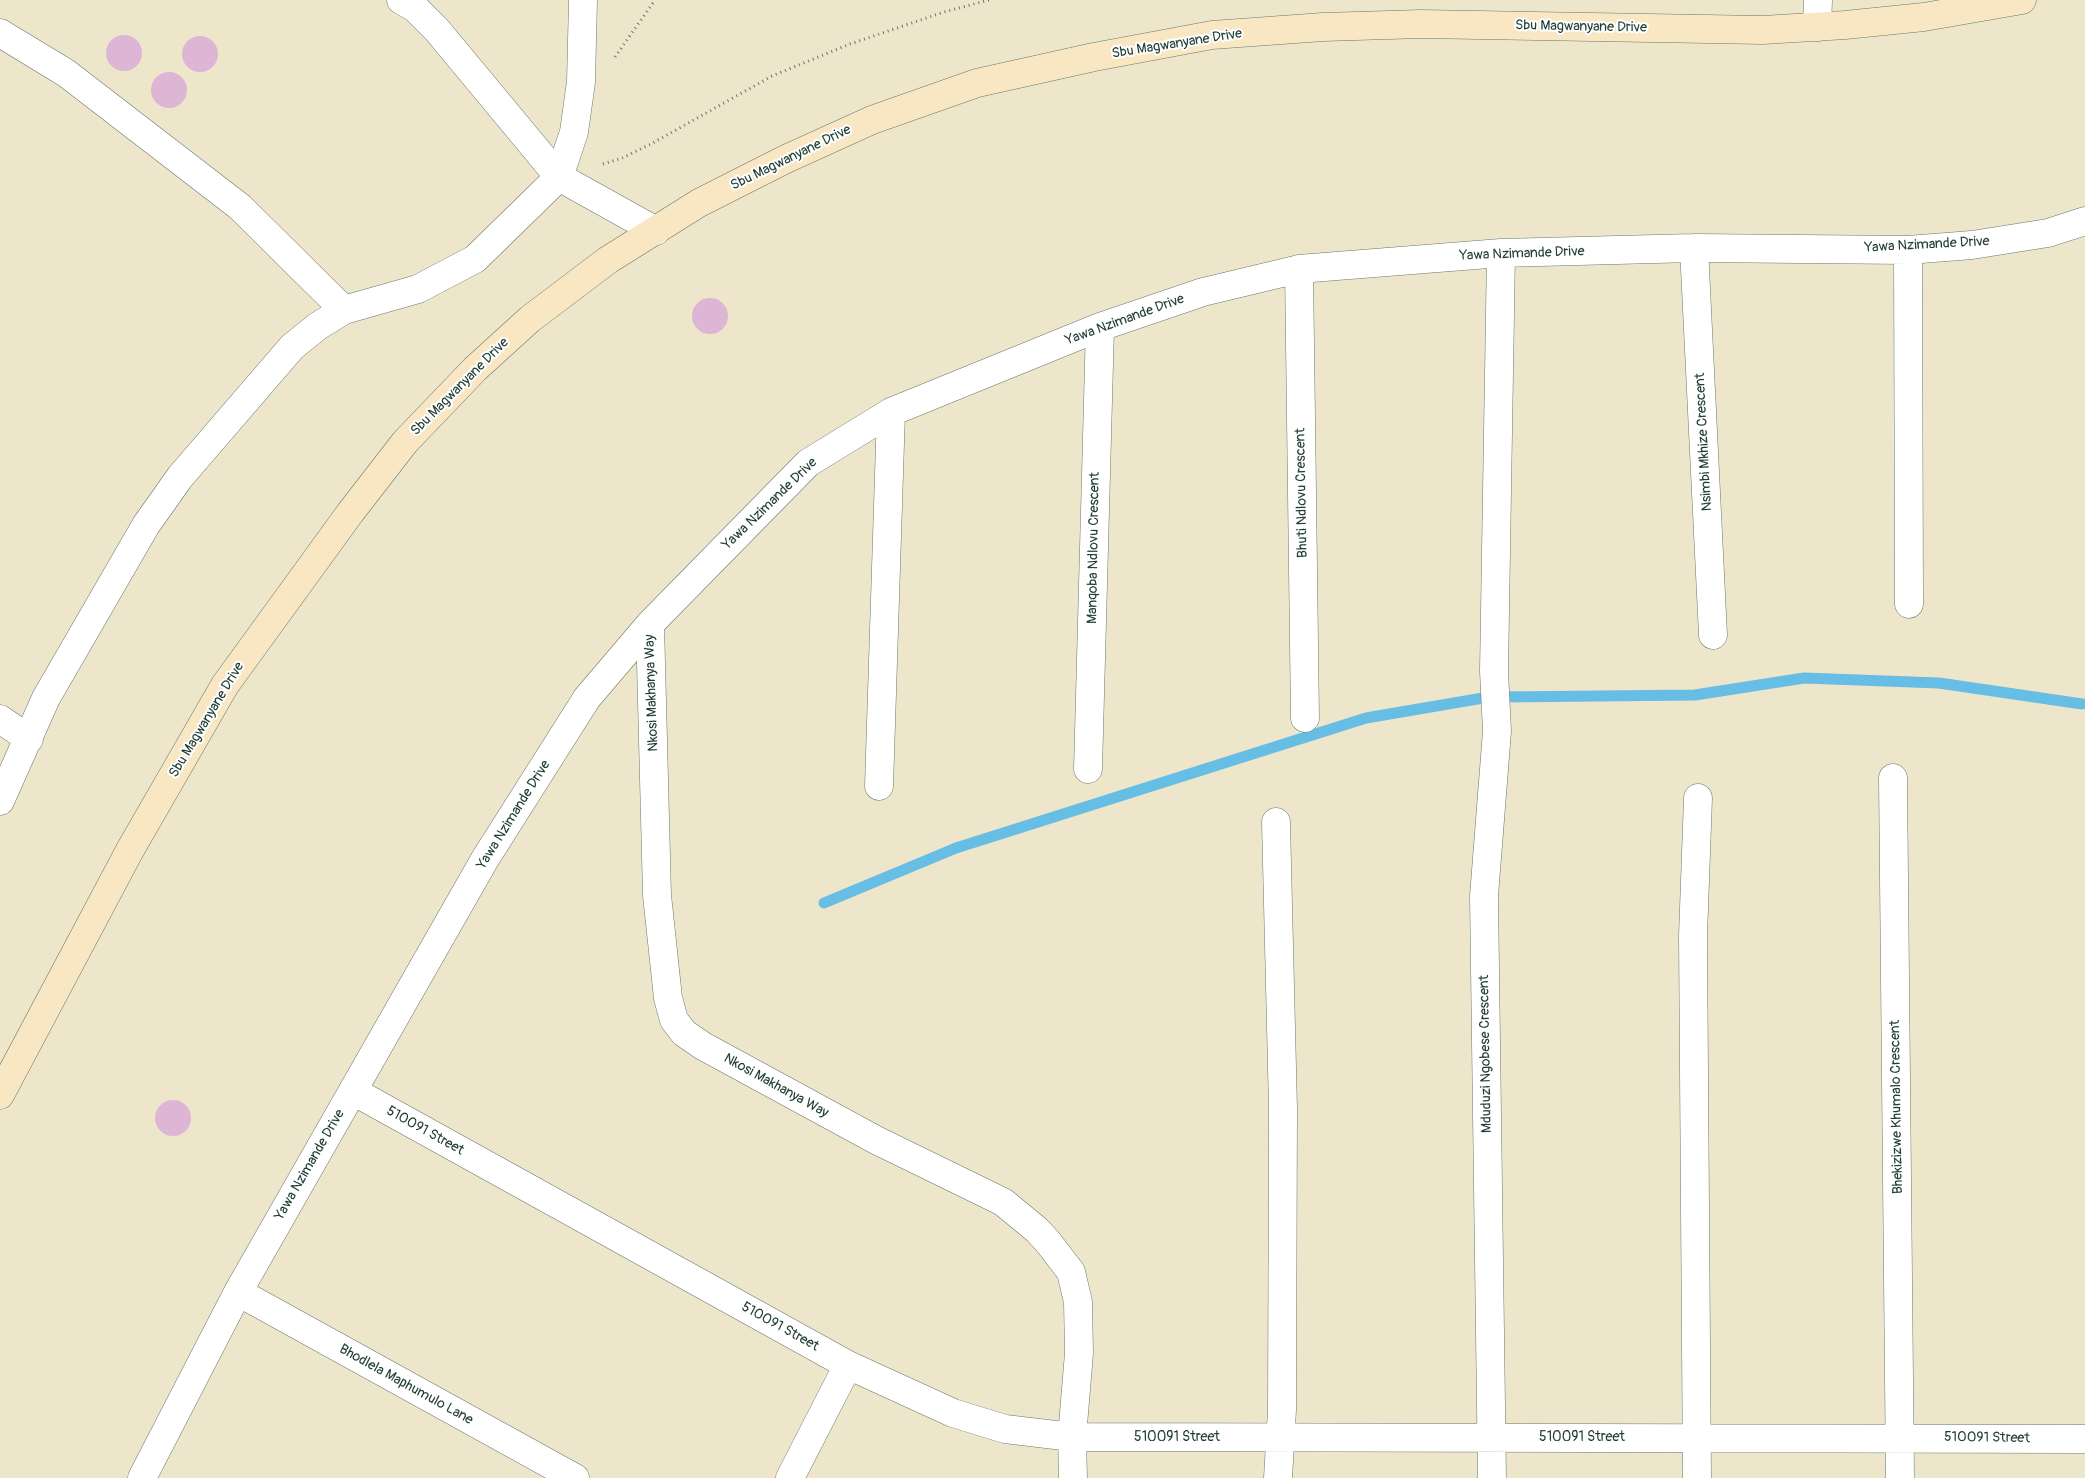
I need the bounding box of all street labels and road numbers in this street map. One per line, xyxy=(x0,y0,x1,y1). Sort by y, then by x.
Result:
street label: Sbu Magwanyane Drive xyxy=(1515,17,1647,37)
street label: Sbu Magwanyane Drive xyxy=(1111,25,1243,63)
street label: Sbu Magwanyane Drive xyxy=(728,122,854,194)
street label: Yawa Nzimande Drive xyxy=(1864,233,1990,257)
street label: Yawa Nzimande Drive xyxy=(1459,243,1585,265)
street label: Yawa Nzimande Drive xyxy=(1063,291,1187,349)
street label: Sbu Magwanyane Drive xyxy=(407,334,513,440)
street label: Nsimbi Mkhize Crescent xyxy=(1692,372,1716,512)
street label: Bhuti Ndlovu Crescent xyxy=(1292,428,1312,558)
street label: Yawa Nzimande Drive xyxy=(719,454,821,554)
street label: Manqoba Ndlovu Crescent xyxy=(1084,472,1104,624)
street label: Nkosi Makhanya Way xyxy=(642,634,662,752)
street label: Sbu Magwanyane Drive xyxy=(166,659,248,781)
street label: Yawa Nzimande Drive xyxy=(474,757,554,873)
street label: Mduduzi Ngobese Crescent xyxy=(1476,975,1496,1133)
street label: Bhekizizwe Khumalo Crescent xyxy=(1887,1020,1907,1194)
street label: Nkosi Makhanya Way xyxy=(721,1050,831,1122)
street label: 510091 Street xyxy=(383,1103,467,1159)
street label: Yawa Nzimande Drive xyxy=(271,1107,349,1223)
street label: 510091 Street xyxy=(738,1299,822,1355)
street label: Bhodlela Maphumulo Lane xyxy=(336,1341,476,1429)
street label: 510091 Street xyxy=(1134,1429,1220,1445)
street label: 510091 Street xyxy=(1539,1429,1625,1445)
street label: 510091 Street xyxy=(1944,1429,2030,1447)

